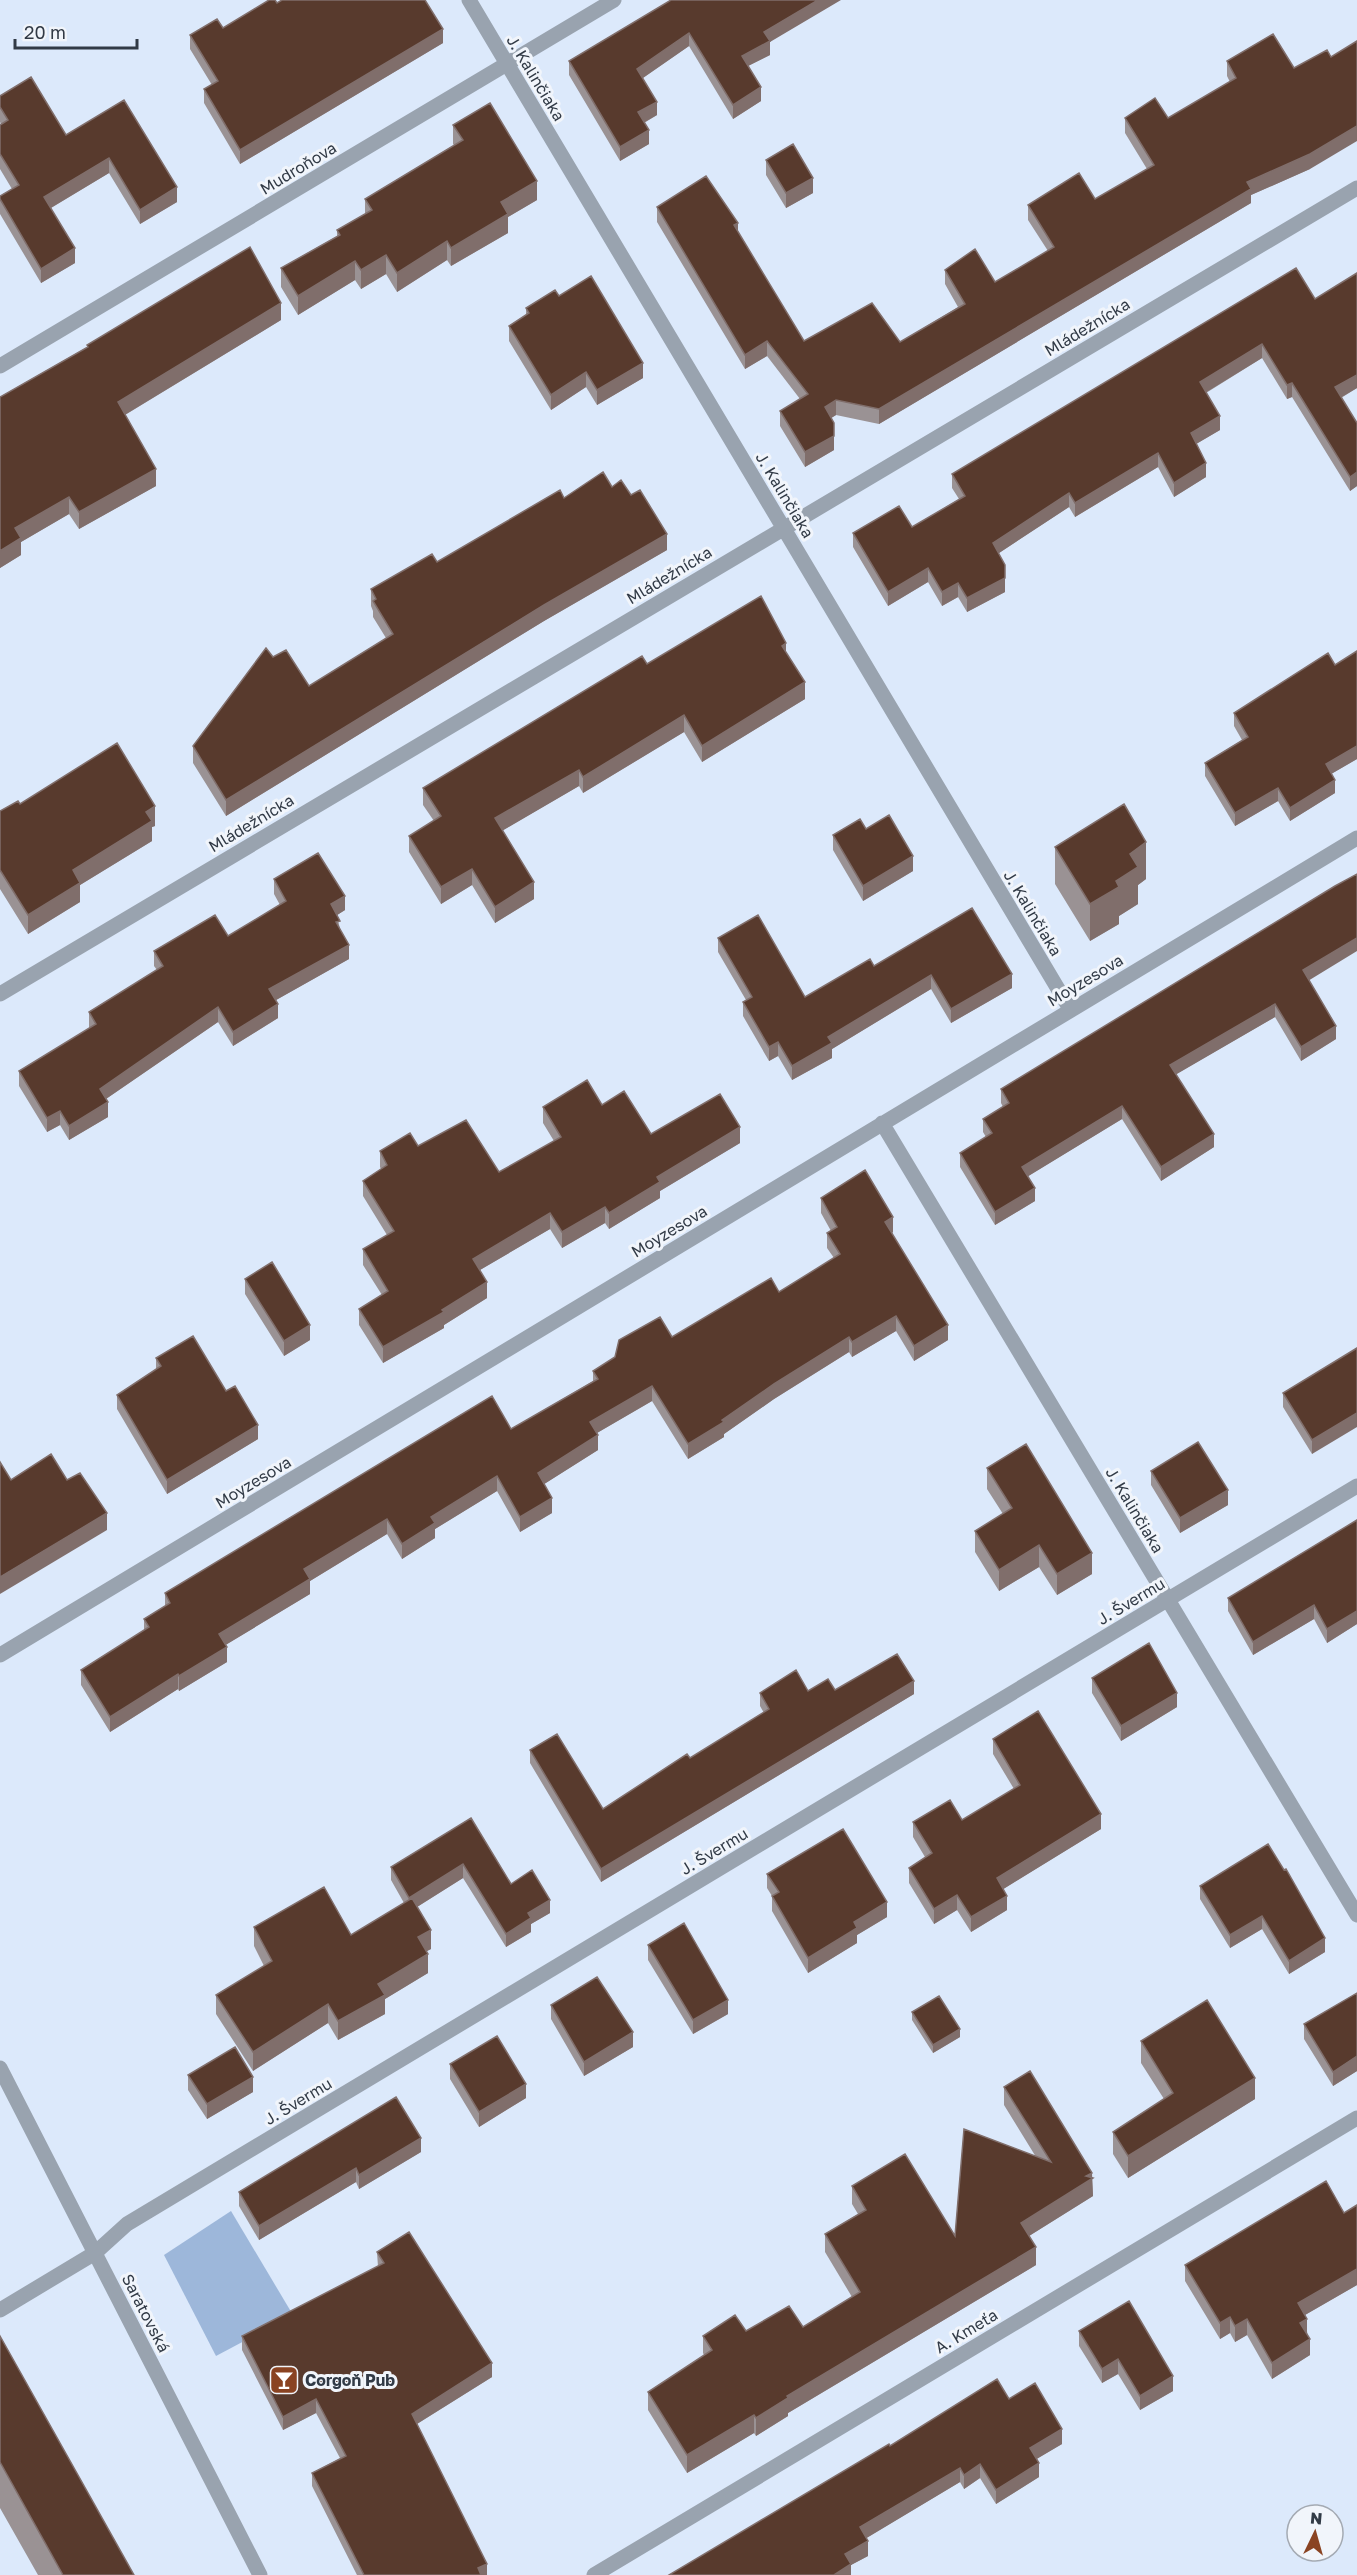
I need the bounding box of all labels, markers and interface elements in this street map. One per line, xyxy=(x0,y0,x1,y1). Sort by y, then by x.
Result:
scale bar xyxy=(15,12,136,50)
text: 20 m xyxy=(24,21,66,43)
street label: J. Kalinčiaka xyxy=(503,32,569,124)
street label: Mudroňova xyxy=(256,137,340,199)
street label: Mládežnícka xyxy=(1041,294,1133,360)
street label: J. Kalinčiaka xyxy=(752,449,818,541)
street label: Mládežnícka xyxy=(623,542,715,608)
street label: Mládežnícka xyxy=(205,790,297,856)
street label: J. Kalinčiaka xyxy=(1000,867,1066,959)
street label: Moyzesova xyxy=(1044,950,1126,1010)
street label: Moyzesova xyxy=(628,1201,710,1261)
street label: Moyzesova xyxy=(212,1452,294,1512)
street label: J. Kalinčiaka xyxy=(1102,1464,1168,1556)
street label: J. Švermu xyxy=(1094,1573,1168,1629)
street label: J. Švermu xyxy=(677,1823,751,1879)
street label: J. Švermu xyxy=(261,2073,335,2129)
street label: Saratovská xyxy=(118,2270,174,2356)
street label: A. Kmeťa xyxy=(931,2305,1001,2357)
bar icon: Corgoň Pub xyxy=(268,2364,300,2396)
place label: Corgoň Pub xyxy=(305,2370,395,2390)
north arrow xyxy=(1285,2503,1345,2563)
text: N xyxy=(1309,2508,1323,2529)

